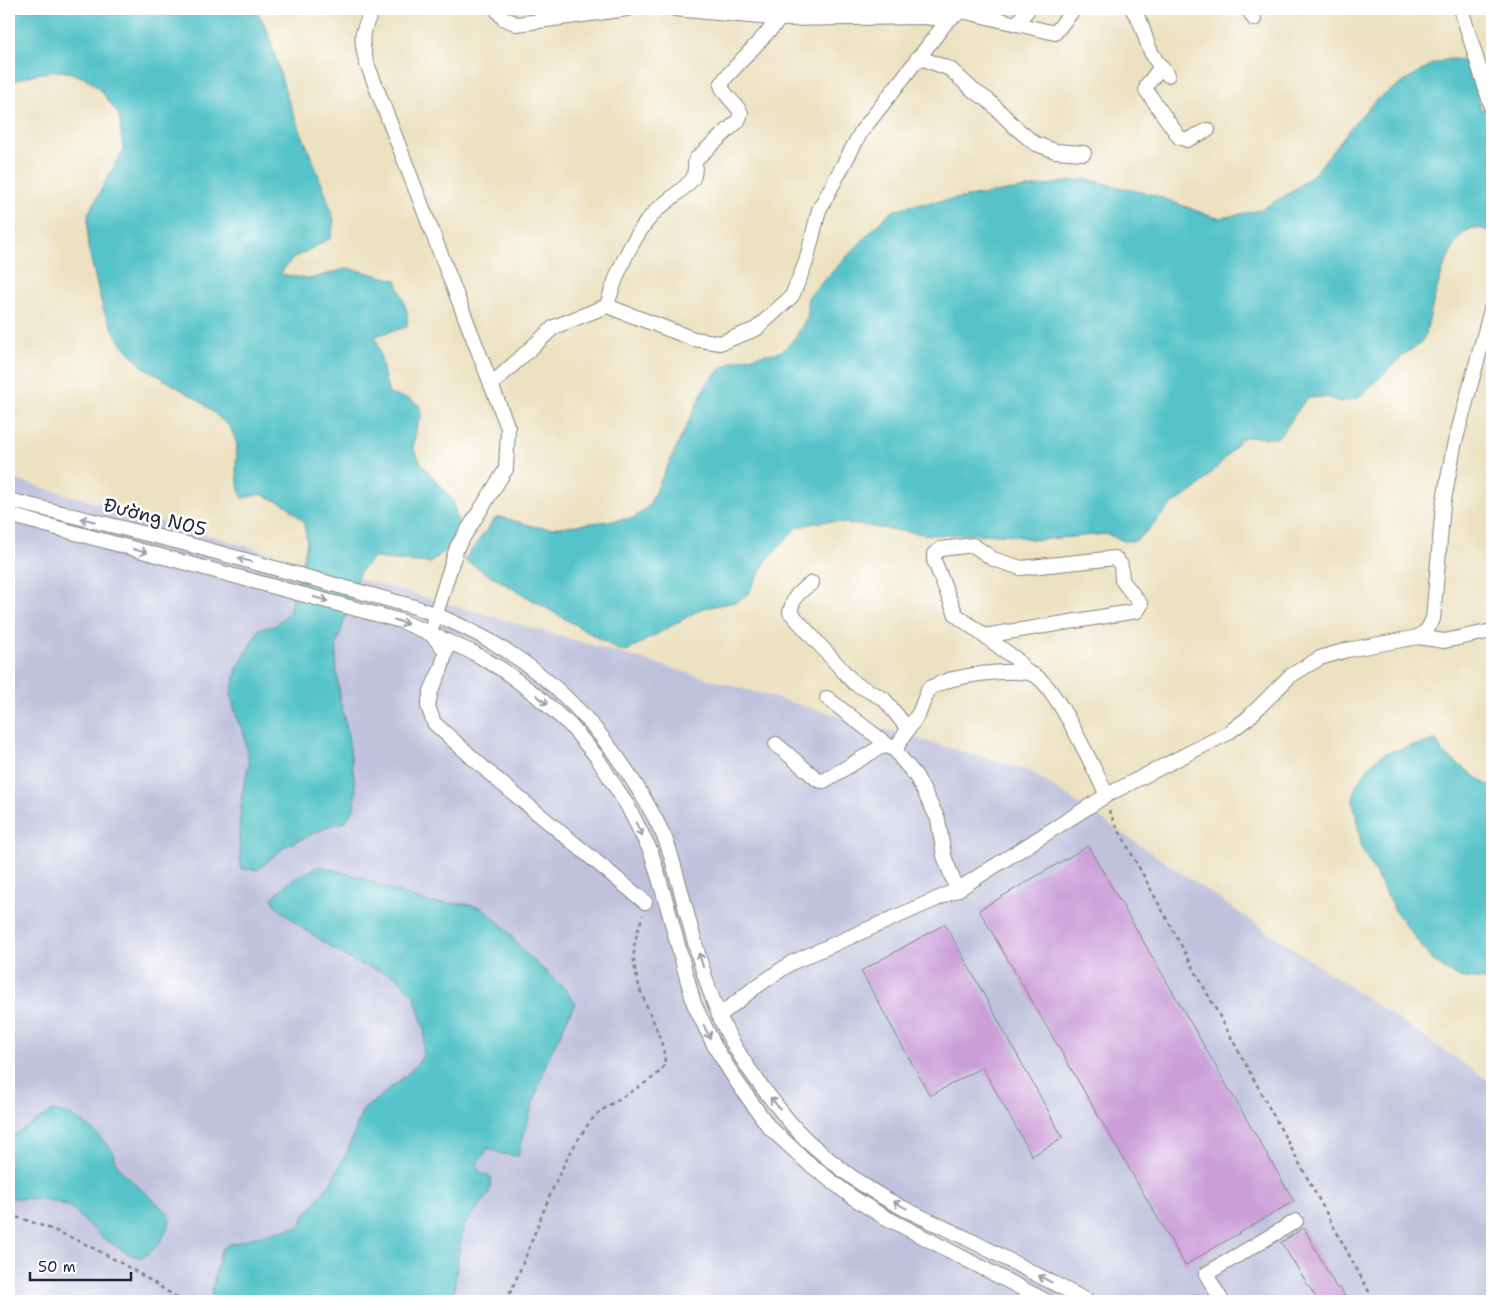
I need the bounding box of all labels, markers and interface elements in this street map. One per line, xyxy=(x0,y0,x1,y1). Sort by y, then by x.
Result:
street label: Đường N05 xyxy=(101,492,209,542)
one-way arrow xyxy=(80,515,96,524)
one-way arrow xyxy=(132,546,148,556)
one-way arrow xyxy=(237,555,253,564)
one-way arrow xyxy=(313,595,329,604)
one-way arrow xyxy=(393,618,408,627)
one-way arrow xyxy=(535,695,548,706)
one-way arrow xyxy=(635,821,644,836)
one-way arrow xyxy=(695,953,705,969)
one-way arrow xyxy=(703,1024,713,1039)
one-way arrow xyxy=(770,1097,781,1110)
one-way arrow xyxy=(893,1200,908,1209)
scale bar xyxy=(30,1250,131,1282)
text: 50 m xyxy=(38,1257,76,1277)
one-way arrow xyxy=(1037,1274,1052,1284)

